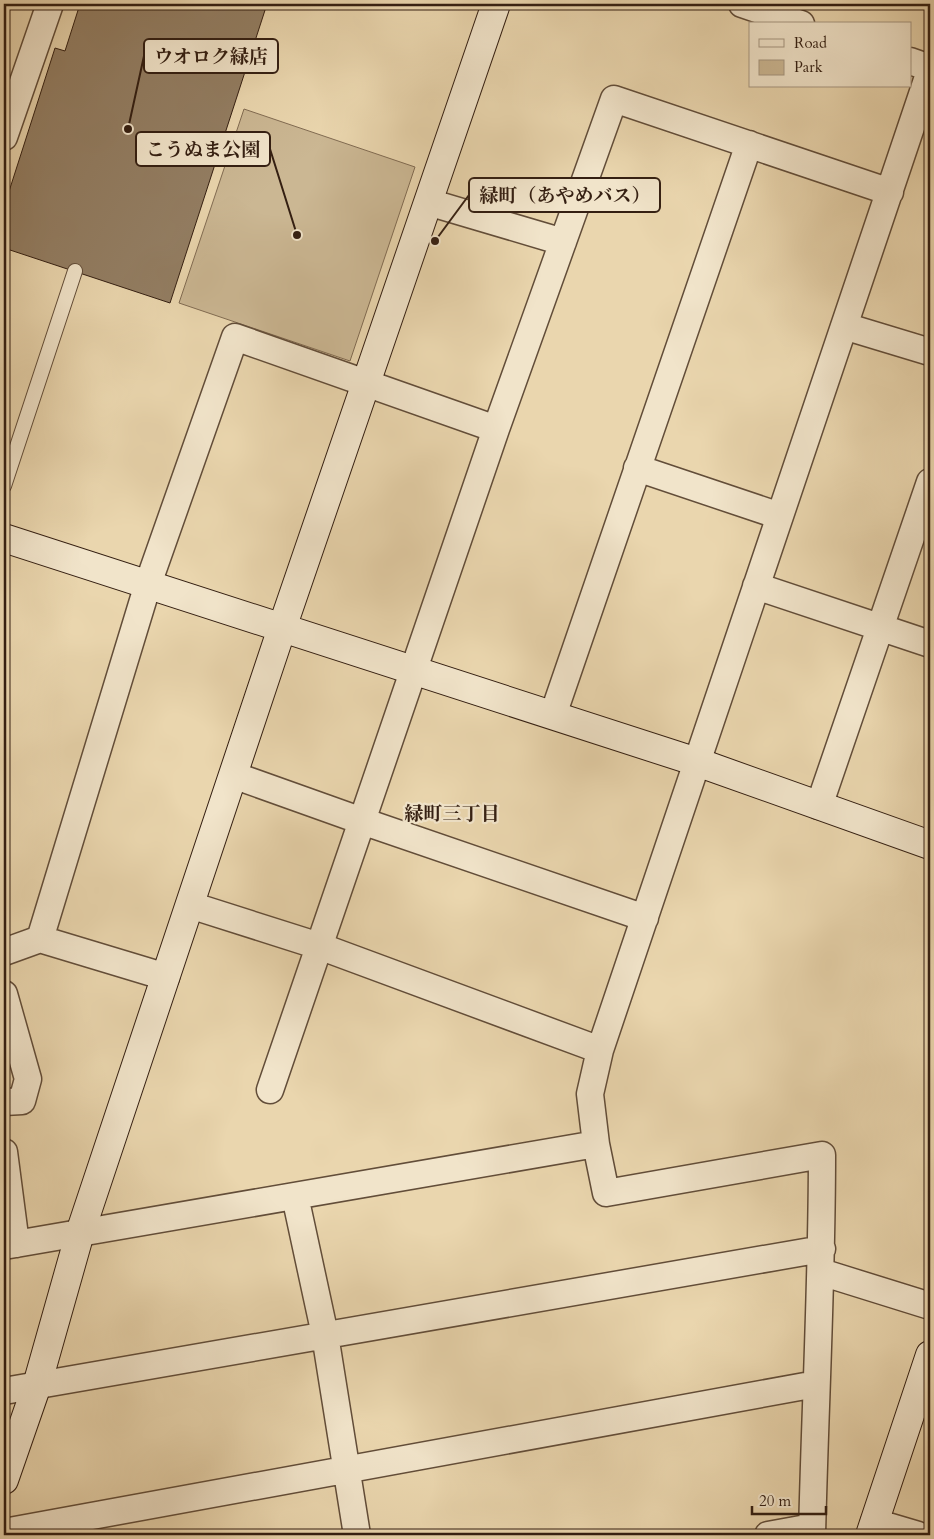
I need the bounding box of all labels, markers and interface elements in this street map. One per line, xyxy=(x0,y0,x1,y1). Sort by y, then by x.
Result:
legend xyxy=(749,22,912,88)
text: Road xyxy=(794,33,827,53)
callout: ウオロク緑店 xyxy=(144,39,278,73)
text: ウオロク緑店 xyxy=(154,44,268,70)
text: Park xyxy=(794,57,823,77)
callout: こうぬま公園 xyxy=(136,132,270,166)
text: こうぬま公園 xyxy=(146,137,260,163)
callout: 緑町（あやめバス） xyxy=(469,178,660,212)
text: 緑町（あやめバス） xyxy=(479,183,651,209)
district label: 緑町三丁目 xyxy=(404,801,500,827)
scale bar xyxy=(752,1484,825,1516)
text: 20 m xyxy=(759,1491,791,1511)

